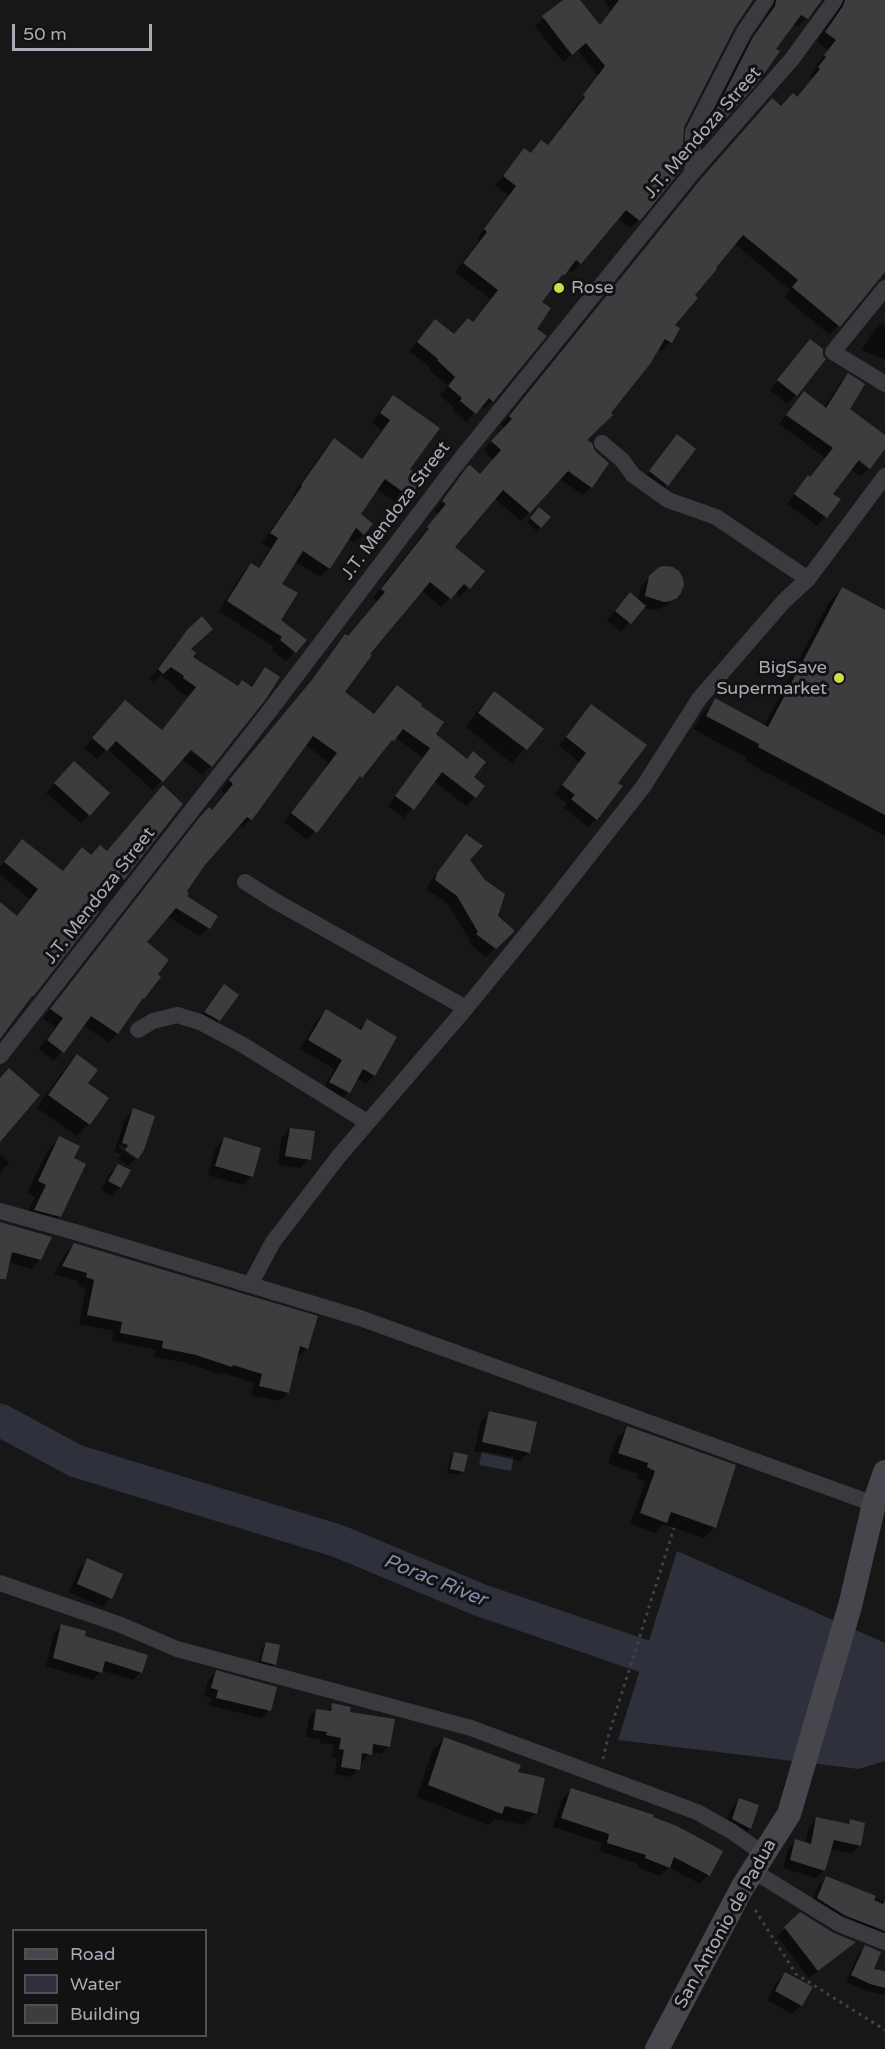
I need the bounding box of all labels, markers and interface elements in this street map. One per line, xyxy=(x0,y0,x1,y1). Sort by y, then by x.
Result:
scale bar xyxy=(15,12,154,50)
text: 50 m xyxy=(23,23,67,45)
street label: J.T. Mendoza Street xyxy=(640,63,766,203)
place label: Rose xyxy=(571,277,614,299)
marker: Rose xyxy=(552,281,566,295)
street label: J.T. Mendoza Street xyxy=(337,438,455,584)
place label: BigSave Supermarket xyxy=(716,657,827,700)
marker: BigSave Supermarket xyxy=(832,671,846,685)
street label: J.T. Mendoza Street xyxy=(40,823,160,969)
water label: Porac River xyxy=(380,1550,490,1612)
street label: San Antonio de Padua xyxy=(670,1836,782,2012)
legend xyxy=(12,1929,207,2037)
text: Road xyxy=(70,1943,115,1965)
text: Water xyxy=(70,1973,121,1995)
text: Building xyxy=(70,2003,140,2025)

